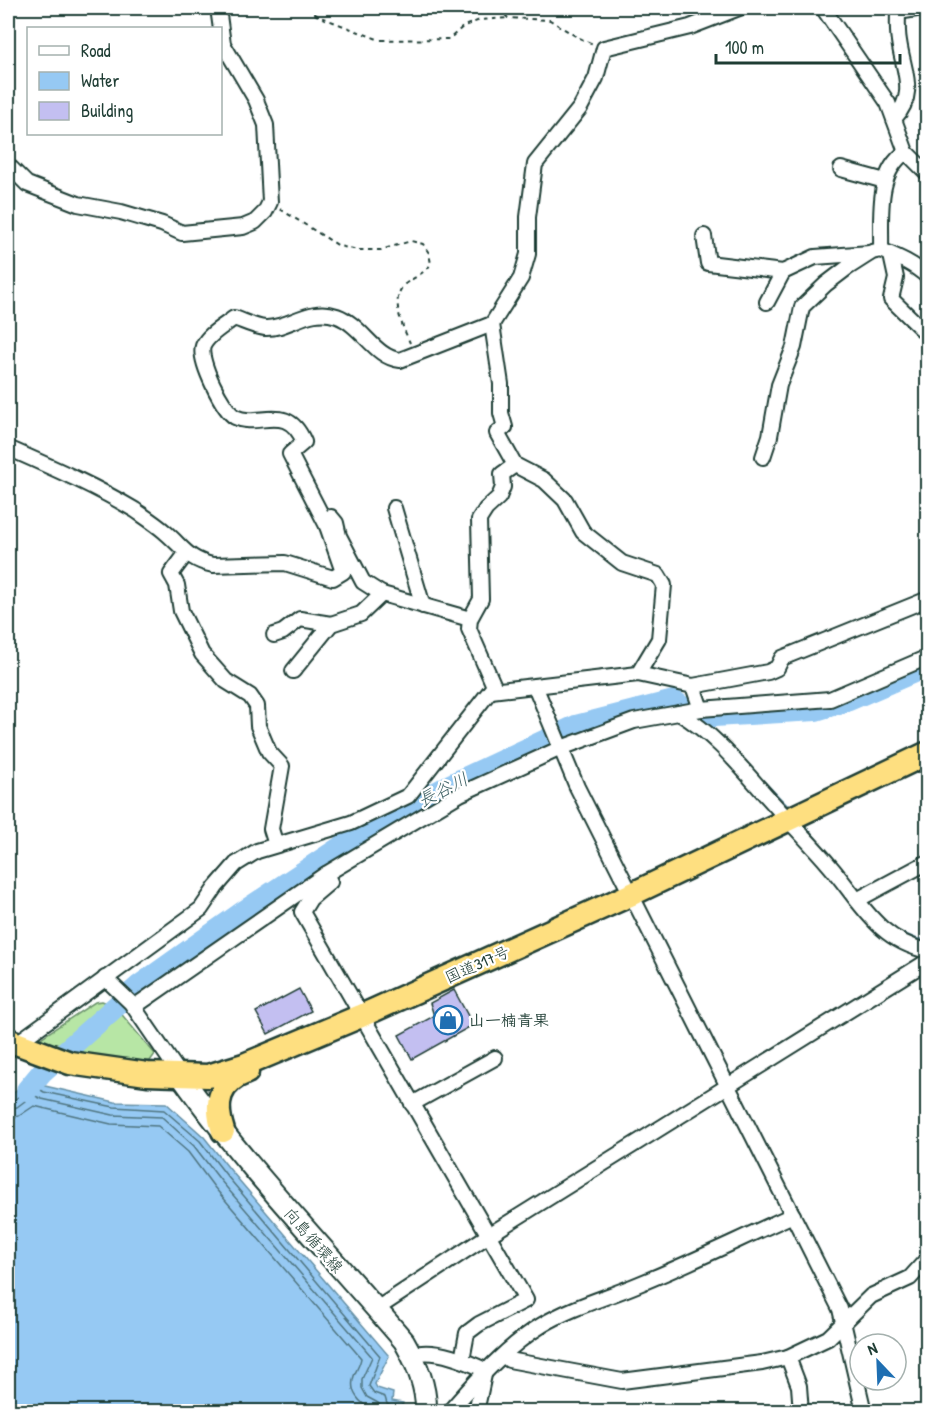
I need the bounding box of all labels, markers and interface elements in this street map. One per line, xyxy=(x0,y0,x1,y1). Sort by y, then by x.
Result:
legend xyxy=(27,27,222,135)
scale bar xyxy=(716,27,900,65)
text: 100 m xyxy=(725,35,764,60)
text: Road xyxy=(81,38,111,63)
text: Water xyxy=(81,68,119,93)
text: Building xyxy=(81,98,133,123)
water label: 長谷川 xyxy=(413,766,473,813)
street label: 国道317号 xyxy=(441,940,513,988)
shop icon: 山一楠青果 xyxy=(432,1004,464,1036)
place label: 山一楠青果 xyxy=(469,1009,549,1031)
street label: 向島循環線 xyxy=(279,1203,349,1277)
north arrow xyxy=(848,1332,908,1392)
text: N xyxy=(864,1336,881,1360)

